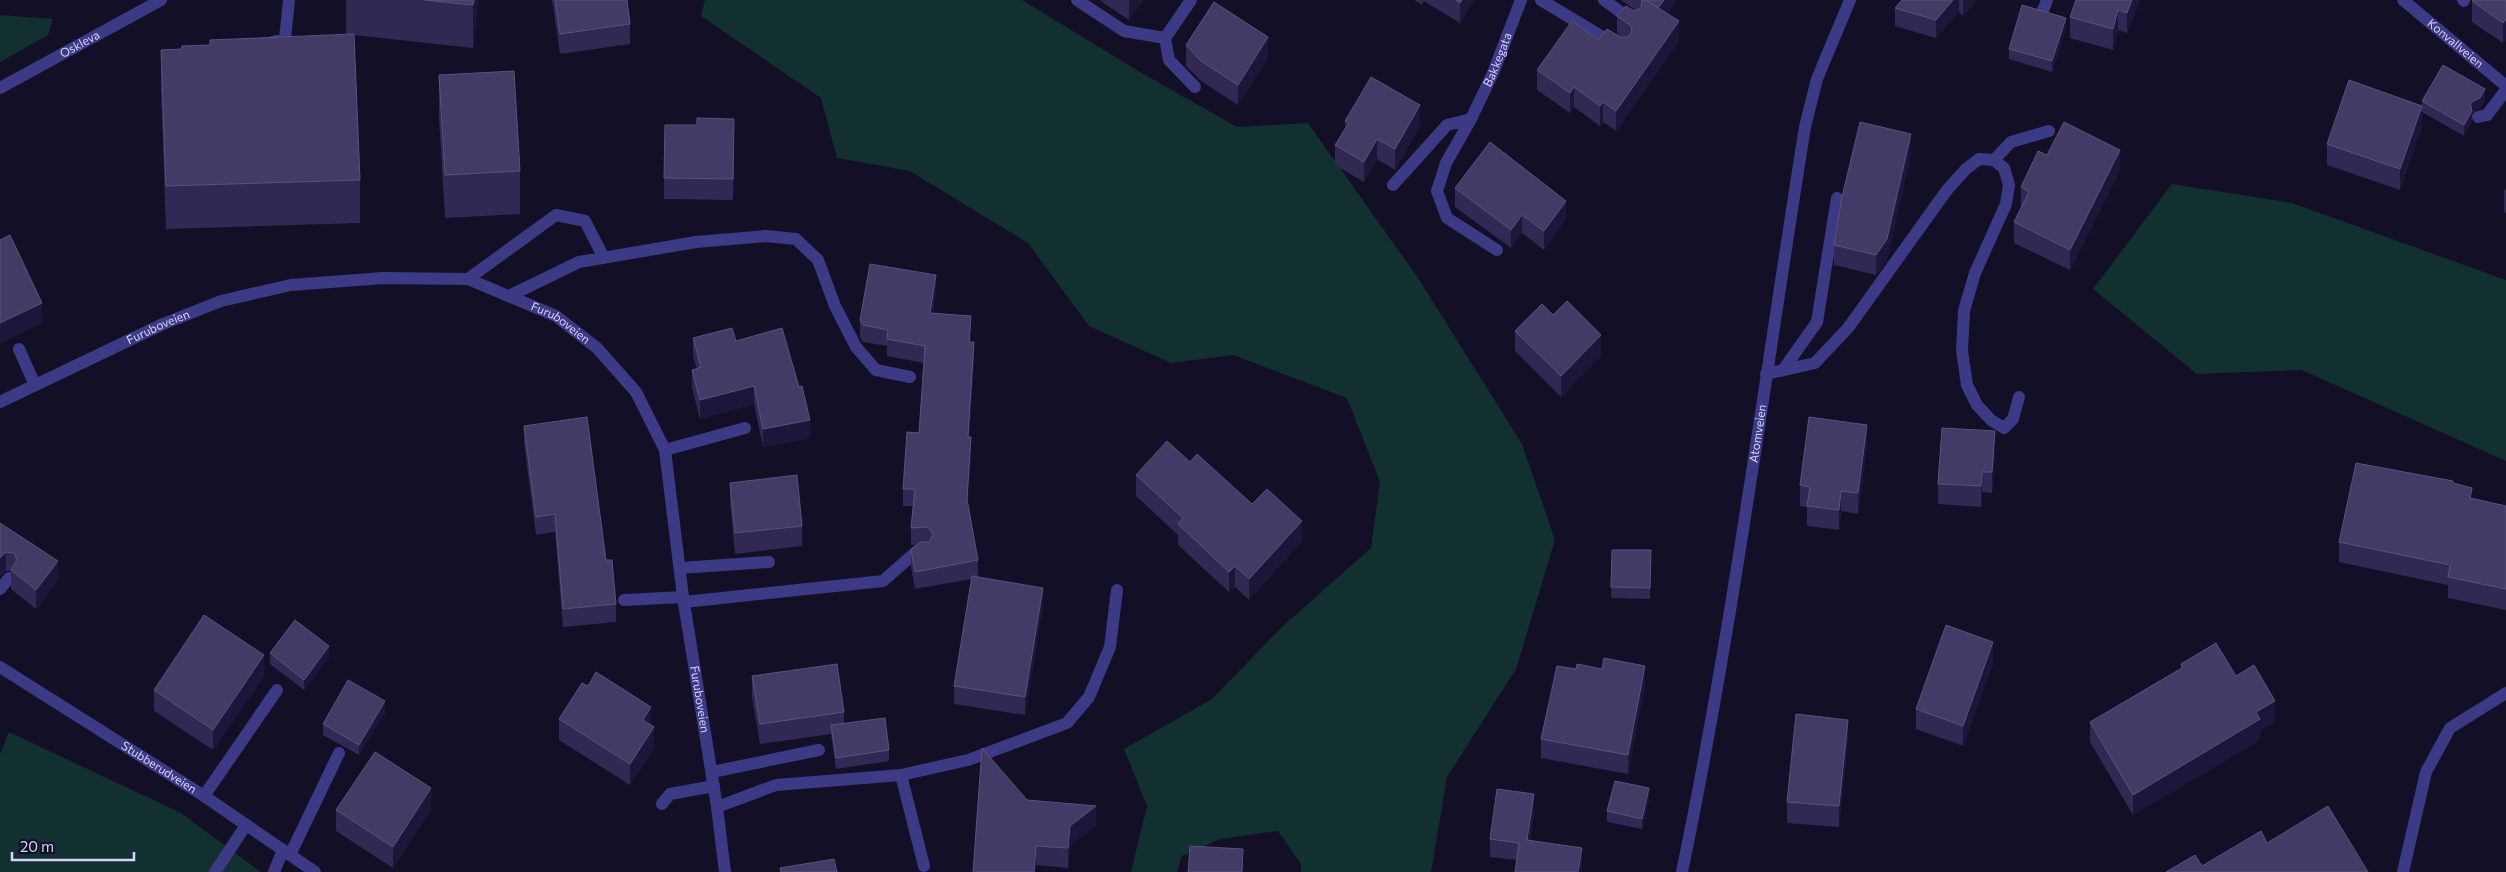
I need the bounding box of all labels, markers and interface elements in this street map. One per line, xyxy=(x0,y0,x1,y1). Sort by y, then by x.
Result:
street label: Konvallveien xyxy=(2425,15,2487,70)
street label: Oskleva xyxy=(57,27,102,60)
street label: Bakkegata xyxy=(1480,30,1514,89)
street label: Furuboveien xyxy=(529,298,593,346)
street label: Furuboveien xyxy=(124,306,191,346)
street label: Atomveien xyxy=(1746,403,1768,464)
street label: Furuboveien xyxy=(688,665,713,734)
street label: Stubberudveien xyxy=(119,738,200,796)
scale bar xyxy=(12,830,135,862)
text: 20 m xyxy=(20,837,54,855)

